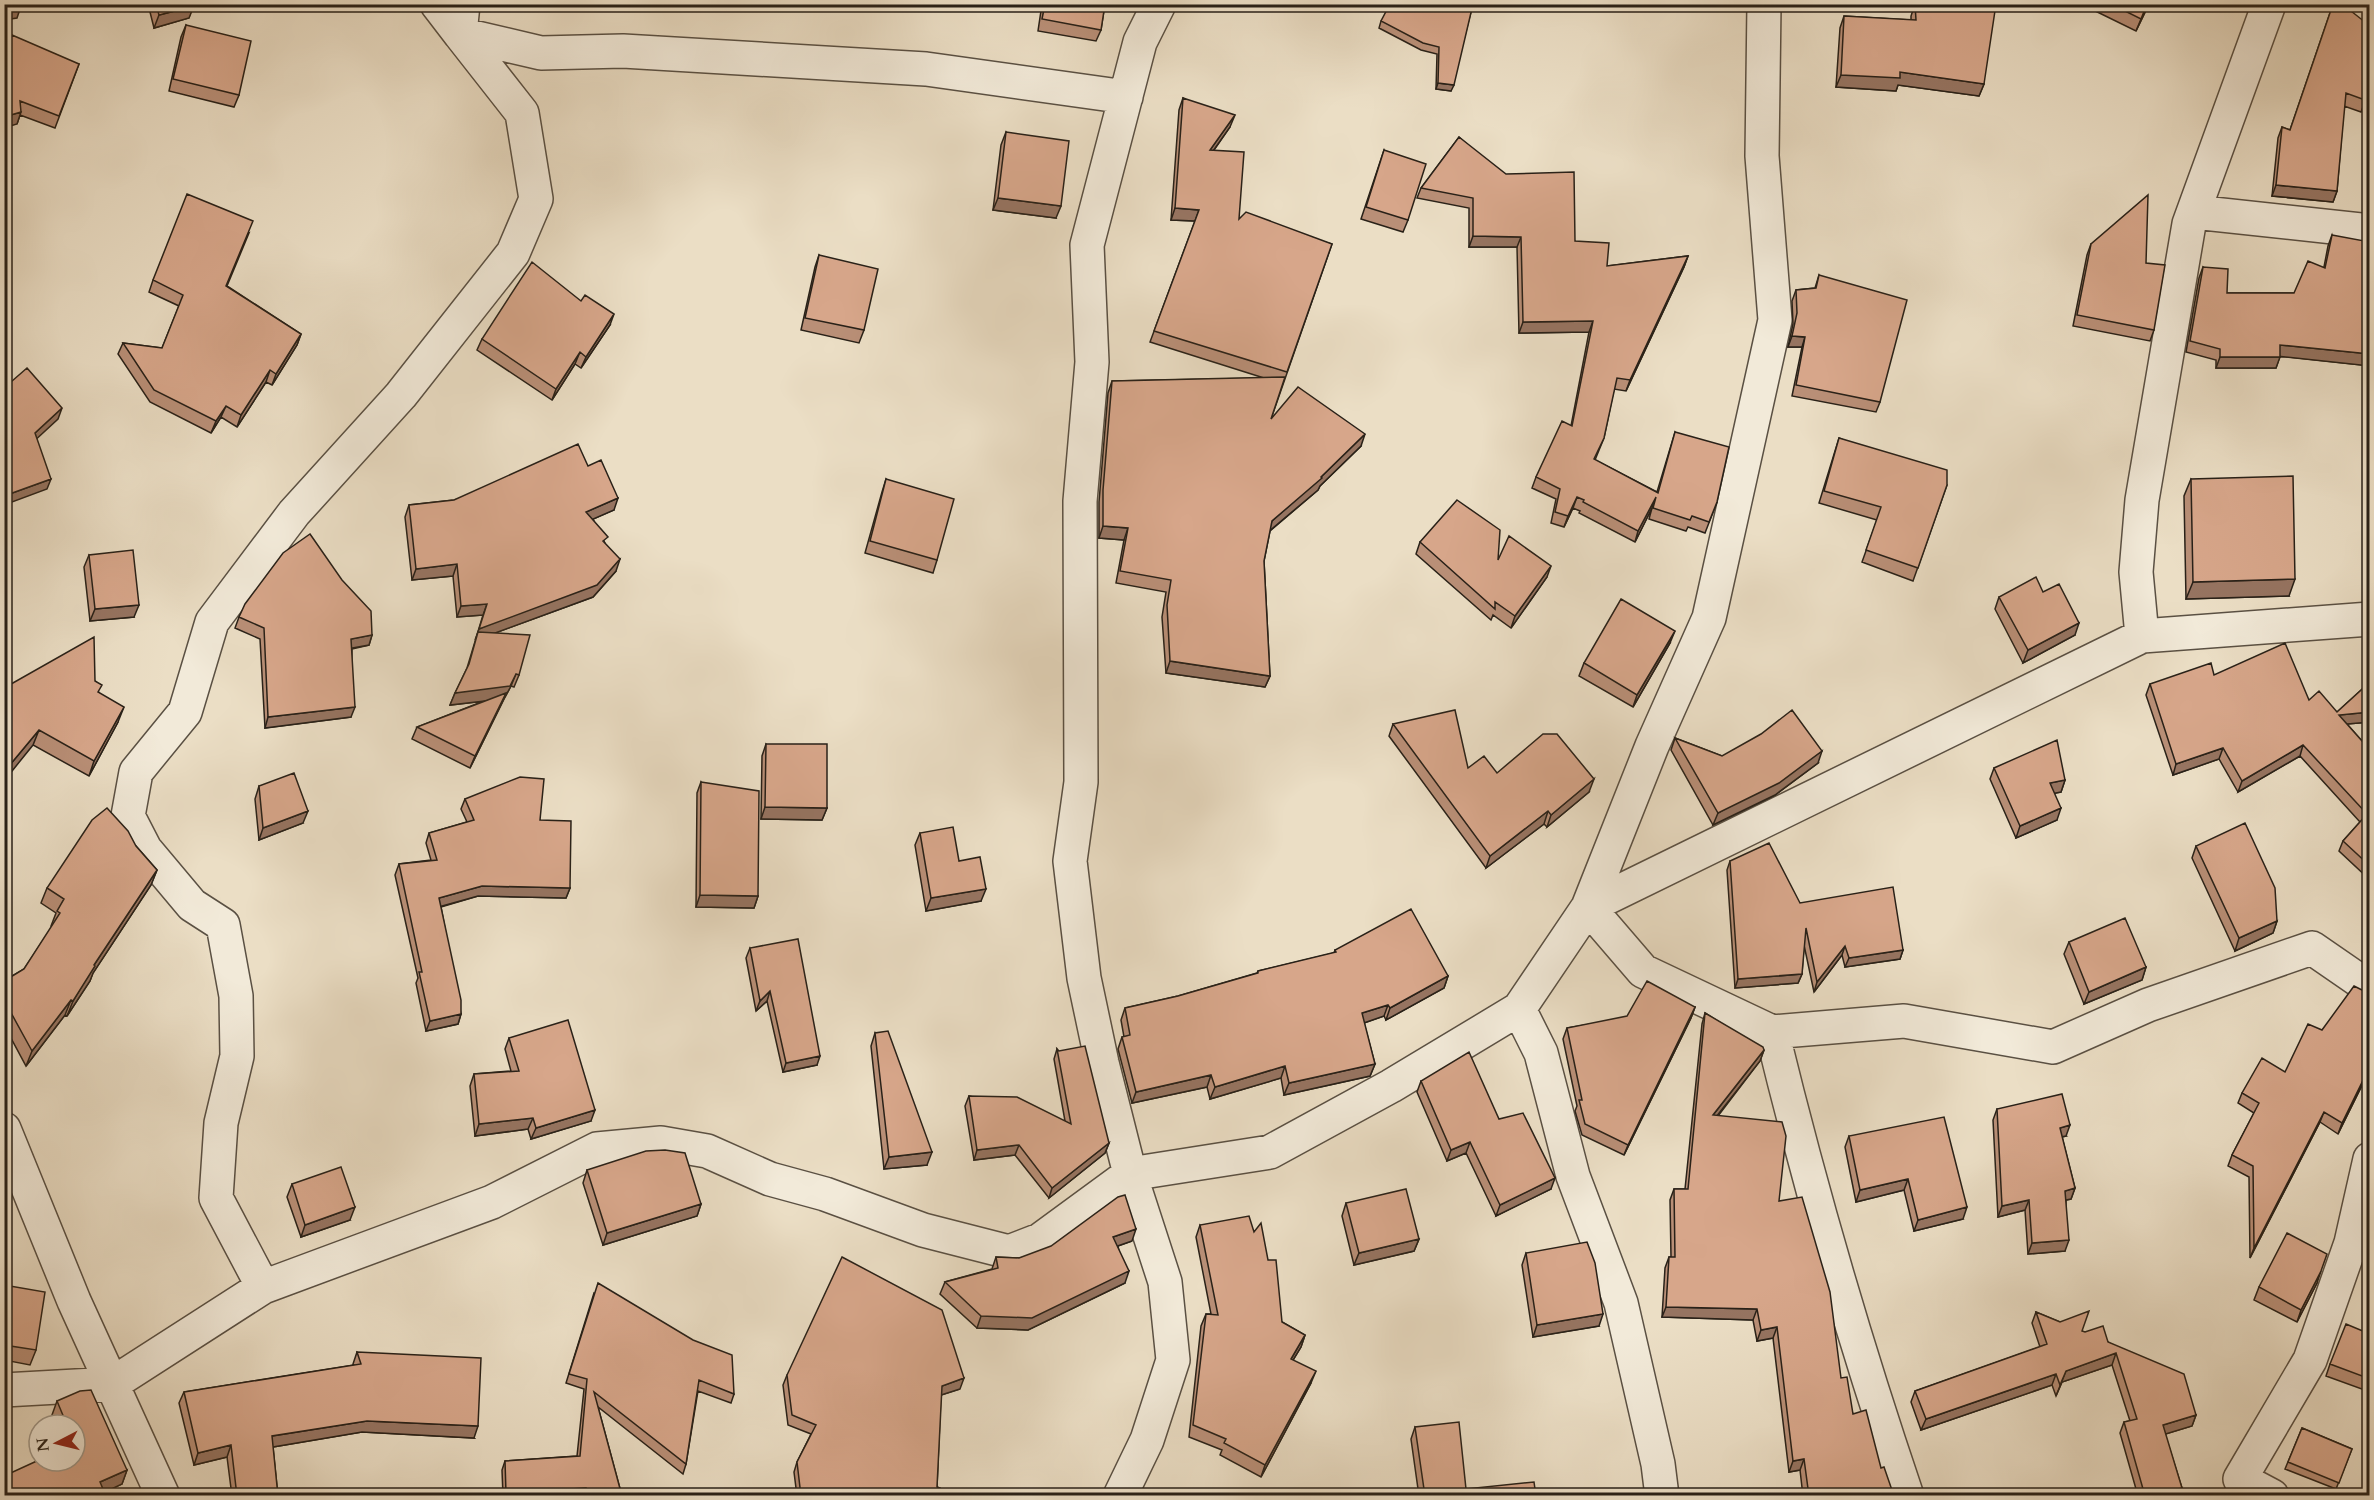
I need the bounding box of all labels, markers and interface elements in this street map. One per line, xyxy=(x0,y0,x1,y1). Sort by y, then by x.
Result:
north arrow xyxy=(27,1413,87,1473)
text: N xyxy=(31,1436,55,1453)

